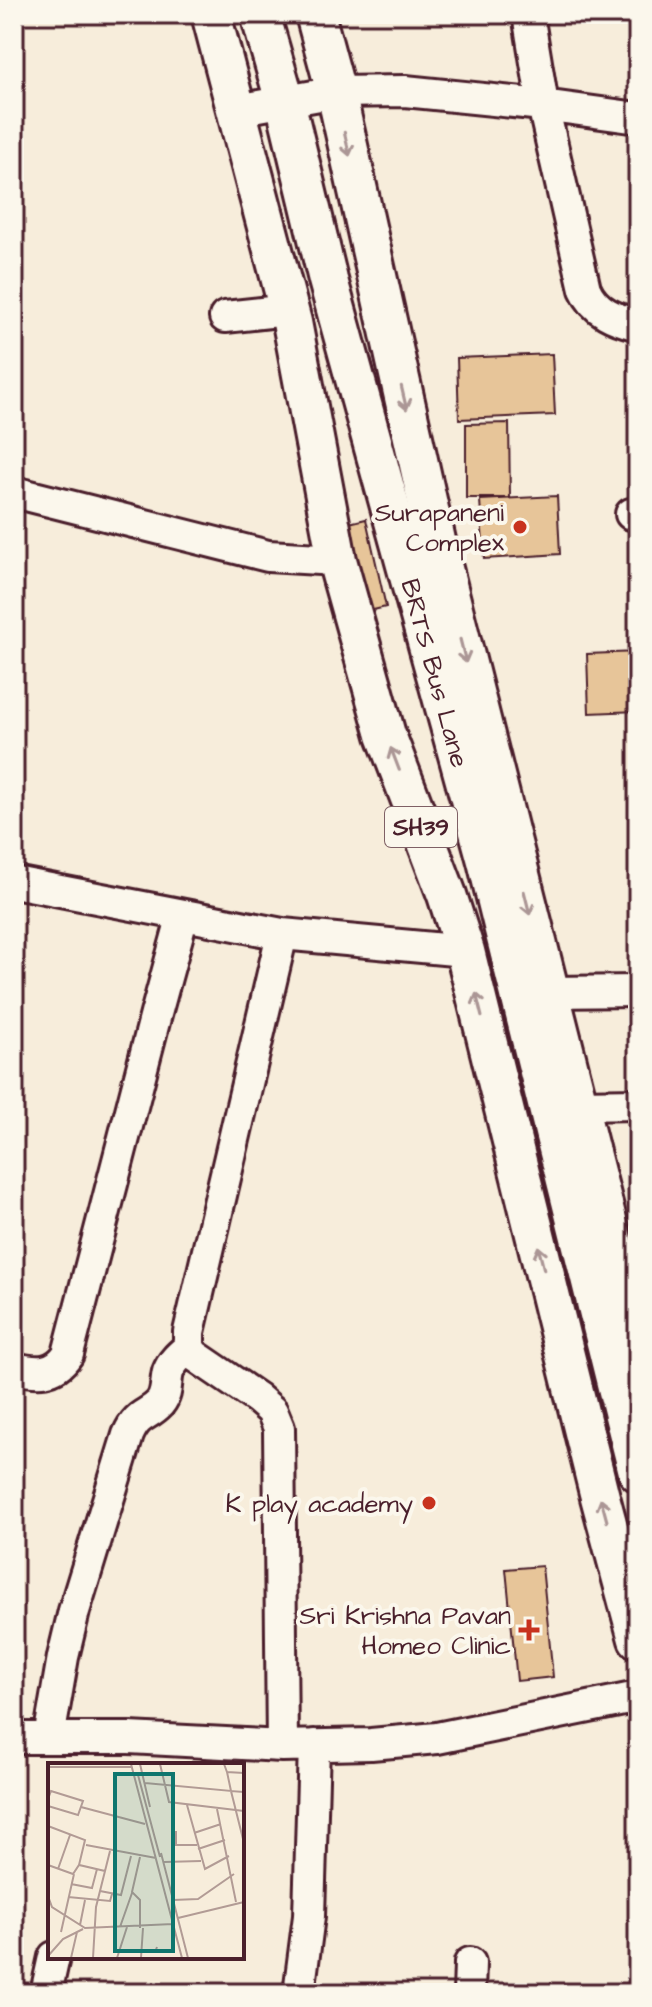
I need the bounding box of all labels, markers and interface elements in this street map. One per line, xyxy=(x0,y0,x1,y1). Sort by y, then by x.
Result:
one-way arrow xyxy=(340,131,355,156)
one-way arrow xyxy=(397,384,412,410)
place label: Surapaneni Complex xyxy=(375,495,505,561)
marker: Surapaneni Complex xyxy=(511,518,529,536)
street label: BRTS Bus Lane xyxy=(392,575,478,771)
one-way arrow xyxy=(457,637,472,663)
one-way arrow xyxy=(387,747,401,772)
road number: SH39 xyxy=(385,807,457,847)
one-way arrow xyxy=(521,889,536,915)
one-way arrow xyxy=(470,993,485,1019)
one-way arrow xyxy=(533,1245,548,1271)
place label: K play academy xyxy=(226,1486,413,1524)
marker: K play academy xyxy=(420,1494,438,1512)
one-way arrow xyxy=(595,1497,610,1523)
place label: Sri Krishna Pavan Homeo Clinic xyxy=(299,1598,511,1664)
marker: Sri Krishna Pavan Homeo Clinic xyxy=(518,1619,540,1641)
inset map xyxy=(48,1763,244,1959)

